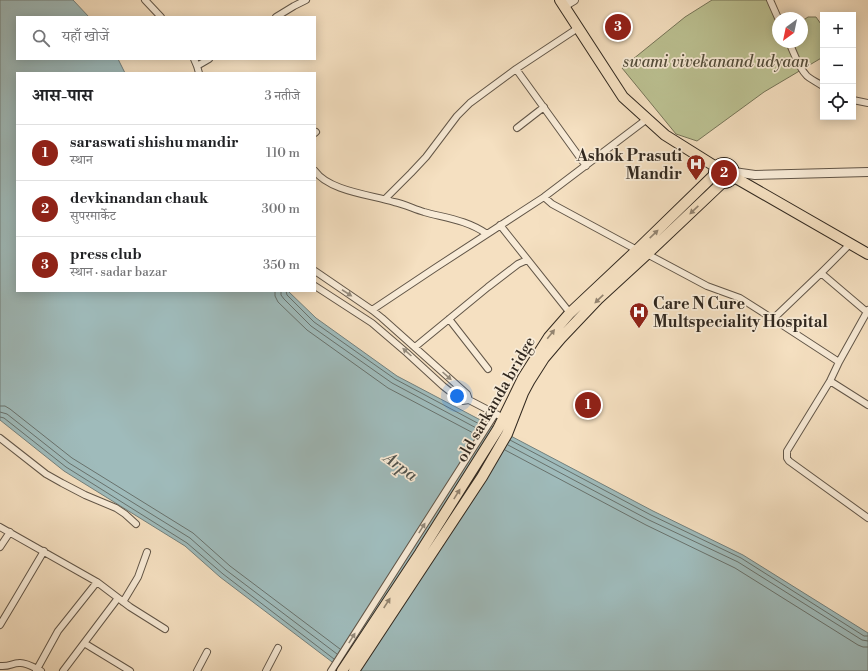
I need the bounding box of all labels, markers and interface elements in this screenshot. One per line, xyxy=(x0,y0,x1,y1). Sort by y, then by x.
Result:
pin: 3 xyxy=(605,12,631,42)
north arrow xyxy=(772,12,808,48)
map controls xyxy=(820,12,856,120)
button: + xyxy=(820,12,856,48)
search box xyxy=(16,16,316,60)
icon: search xyxy=(30,27,52,49)
text: यहाँ खोजें xyxy=(62,27,109,46)
button: − xyxy=(820,48,856,84)
park label: swami vivekanand udyaan xyxy=(622,52,810,72)
button: locate xyxy=(820,84,856,120)
text: आस-पास xyxy=(32,85,93,107)
text: 3 नतीजे xyxy=(265,88,300,104)
text: saraswati shishu mandir xyxy=(70,133,239,152)
text: 1 xyxy=(42,145,48,161)
text: 110 m xyxy=(266,145,300,161)
place label: Ashok Prasuti Mandir xyxy=(575,146,682,184)
text: स्थान xyxy=(70,152,93,168)
hospital icon: Ashok Prasuti Mandir xyxy=(685,153,707,181)
pin: 2 xyxy=(711,158,737,188)
text: devkinandan chauk xyxy=(70,189,208,208)
text: 2 xyxy=(41,201,49,217)
text: 300 m xyxy=(262,201,300,217)
one-way arrow xyxy=(689,205,699,215)
text: सुपरमार्केट xyxy=(70,208,116,224)
one-way arrow xyxy=(649,229,659,238)
text: press club xyxy=(70,245,142,264)
text: 3 xyxy=(41,257,49,273)
text: 350 m xyxy=(263,257,300,273)
text: स्थान · sadar bazar xyxy=(70,264,167,280)
one-way arrow xyxy=(342,289,353,297)
one-way arrow xyxy=(594,294,604,303)
place label: Care N Cure Multspeciality Hospital xyxy=(653,294,828,332)
hospital icon: Care N Cure Multspeciality Hospital xyxy=(628,301,650,329)
one-way arrow xyxy=(547,329,556,340)
street label: old sarkanda bridge xyxy=(452,333,540,466)
one-way arrow xyxy=(401,348,412,357)
one-way arrow xyxy=(442,371,452,381)
your location xyxy=(447,386,467,406)
pin: 1 xyxy=(575,390,601,420)
water label: Arpa xyxy=(378,446,422,487)
one-way arrow xyxy=(453,489,461,499)
one-way arrow xyxy=(418,523,426,533)
one-way arrow xyxy=(383,598,391,608)
one-way arrow xyxy=(348,633,356,643)

